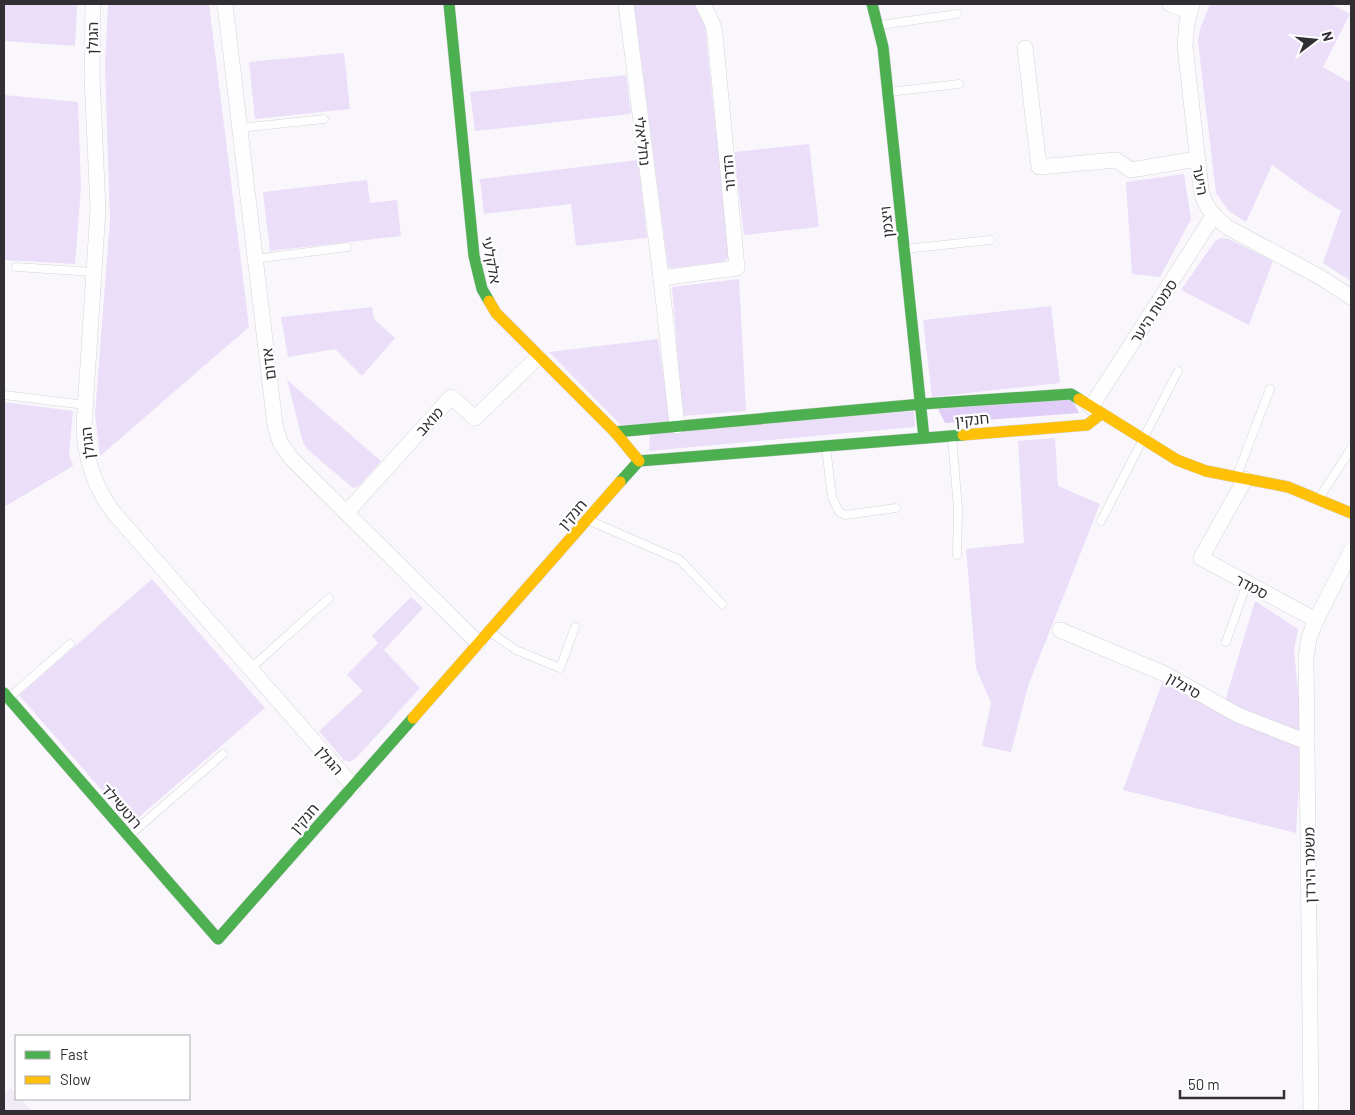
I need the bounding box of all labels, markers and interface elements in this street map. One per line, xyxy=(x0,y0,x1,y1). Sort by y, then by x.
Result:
north arrow xyxy=(1290,15,1340,65)
street label: הגולן xyxy=(83,22,101,54)
text: N xyxy=(1319,29,1337,43)
street label: נחליאלי xyxy=(631,115,655,167)
street label: הדרור xyxy=(717,154,739,192)
street label: היער xyxy=(1189,163,1213,197)
street label: ויצמן xyxy=(875,205,897,239)
street label: אלקלעי xyxy=(479,235,505,285)
street label: סמטת היער xyxy=(1126,276,1180,346)
street label: אדום xyxy=(257,347,279,381)
street label: מואב xyxy=(411,403,447,439)
street label: חנקין xyxy=(954,409,990,429)
street label: הגולן xyxy=(76,426,98,460)
street label: חנקין xyxy=(554,495,590,533)
street label: סמדר xyxy=(1232,570,1272,602)
street label: סיגלון xyxy=(1164,668,1204,702)
street label: הגולן xyxy=(313,742,347,778)
street label: רוטשילד xyxy=(98,780,146,832)
street label: חנקין xyxy=(286,799,322,837)
street label: משמר הירדן xyxy=(1299,827,1319,903)
legend xyxy=(15,1035,190,1100)
text: Fast xyxy=(60,1045,88,1063)
scale bar xyxy=(1180,1068,1284,1100)
text: Slow xyxy=(60,1070,91,1088)
text: 50 m xyxy=(1188,1075,1220,1093)

